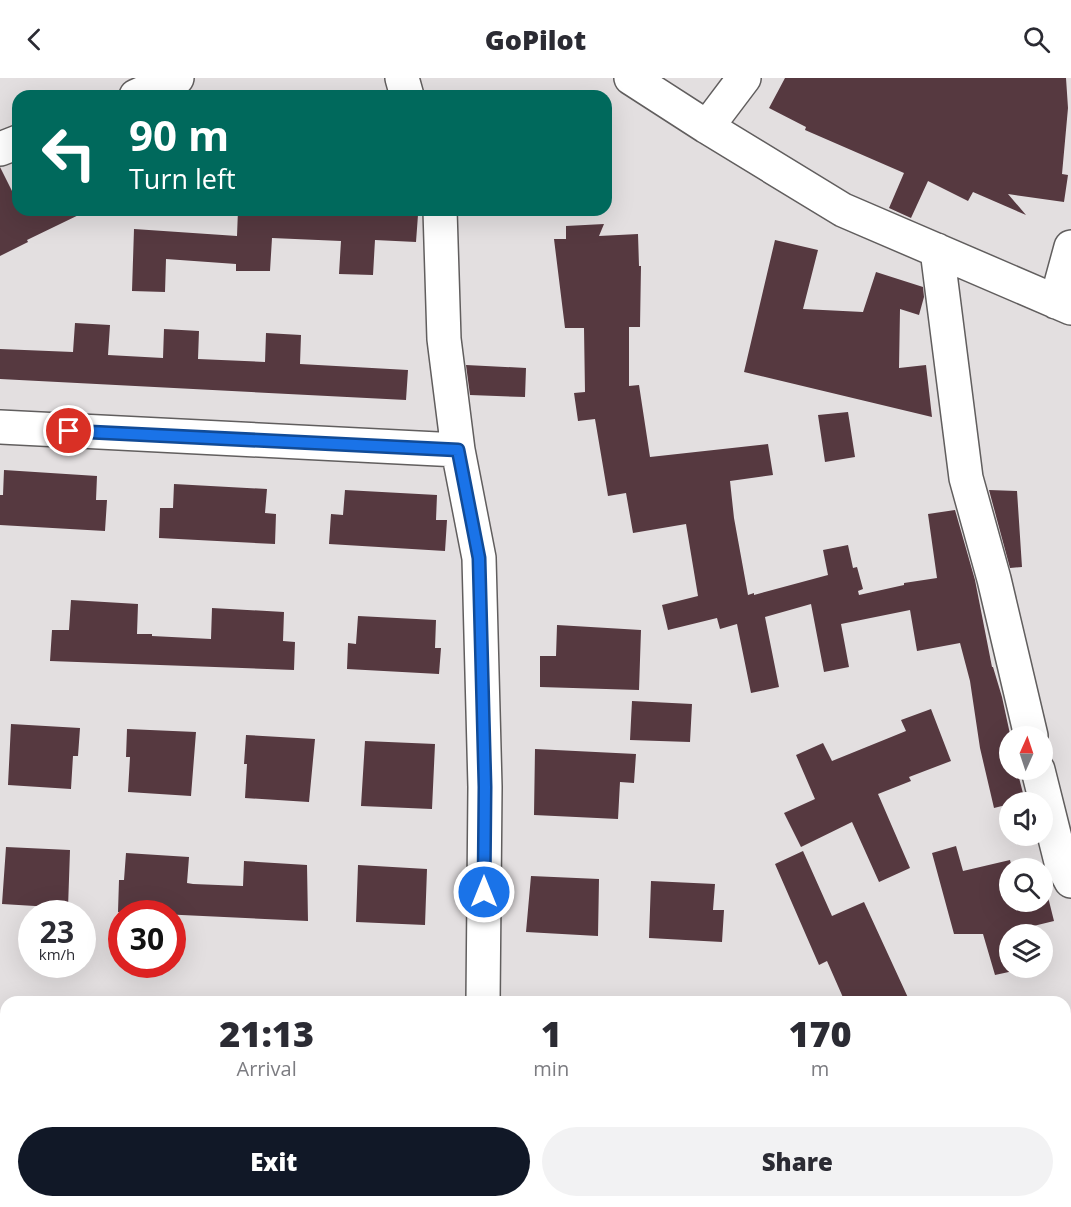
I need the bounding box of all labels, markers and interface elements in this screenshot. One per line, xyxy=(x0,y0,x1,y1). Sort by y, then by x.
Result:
text: GoPilot xyxy=(485,21,586,58)
icon: back xyxy=(18,23,51,56)
icon: search xyxy=(1020,23,1053,56)
text: 90 m xyxy=(129,106,229,163)
icon: left xyxy=(30,114,108,192)
text: Turn left xyxy=(129,160,236,197)
pin xyxy=(43,405,94,456)
icon: arrive xyxy=(52,414,85,447)
north arrow xyxy=(999,726,1053,780)
map controls xyxy=(999,726,1053,978)
button: sound xyxy=(999,792,1053,846)
button: search xyxy=(999,858,1053,912)
position arrow xyxy=(452,860,516,924)
speed limit sign: 30 xyxy=(108,900,186,978)
text: 23 xyxy=(40,911,74,952)
button: layers xyxy=(999,924,1053,978)
text: km/h xyxy=(39,944,75,964)
text: 21:13 xyxy=(219,1009,314,1058)
text: 1 xyxy=(541,1009,562,1058)
text: 170 xyxy=(788,1009,852,1058)
text: Arrival xyxy=(237,1055,297,1082)
text: min xyxy=(533,1055,569,1082)
text: m xyxy=(811,1055,829,1082)
button: Exit xyxy=(18,1127,530,1196)
button: Share xyxy=(542,1127,1053,1196)

